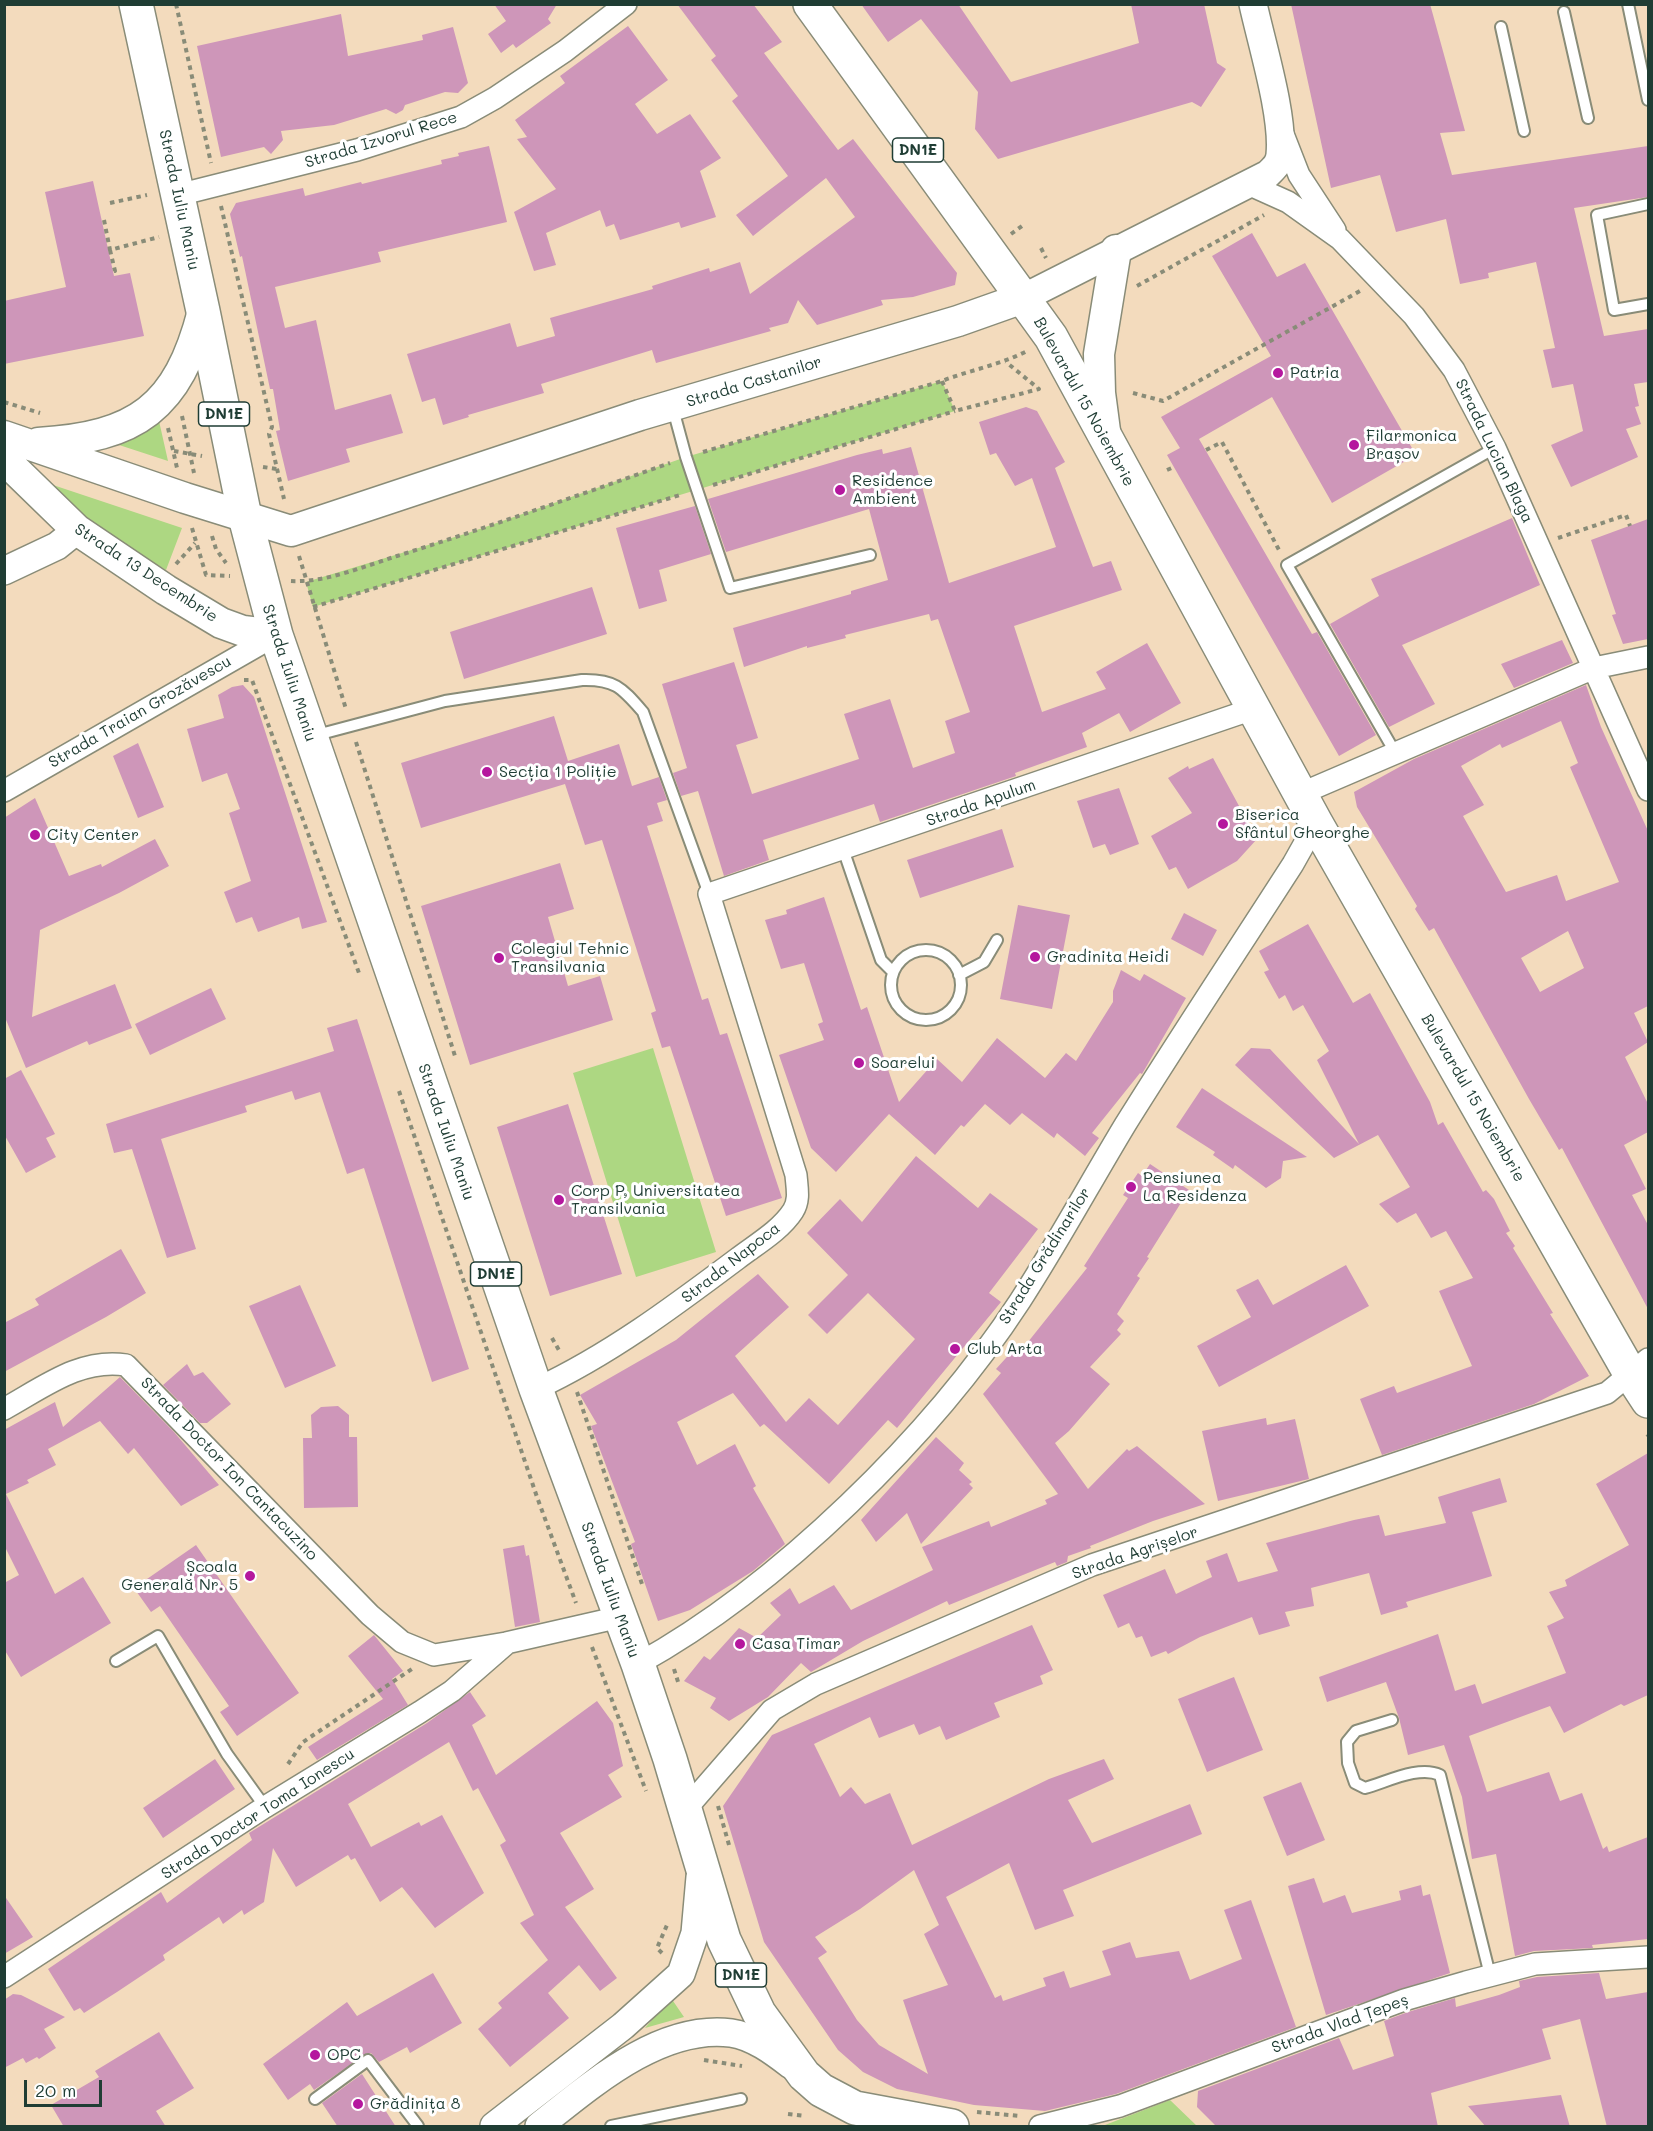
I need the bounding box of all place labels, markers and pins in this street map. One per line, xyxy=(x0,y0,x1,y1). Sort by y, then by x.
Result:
place label: Patria xyxy=(1290,363,1340,383)
marker: Patria xyxy=(1271,366,1285,380)
place label: Filarmonica Brașov xyxy=(1366,426,1457,464)
marker: Filarmonica Brașov xyxy=(1347,438,1361,452)
place label: Residence Ambient xyxy=(852,471,933,509)
marker: Residence Ambient xyxy=(833,483,847,497)
place label: Secția 1 Poliție xyxy=(499,762,617,782)
marker: Secția 1 Poliție xyxy=(480,765,494,779)
place label: Biserica Sfântul Gheorghe xyxy=(1235,805,1370,843)
marker: Biserica Sfântul Gheorghe xyxy=(1216,817,1230,831)
place label: City Center xyxy=(47,825,139,845)
marker: City Center xyxy=(28,828,42,842)
place label: Colegiul Tehnic Transilvania xyxy=(511,939,629,977)
place label: Gradinita Heidi xyxy=(1047,947,1169,967)
marker: Gradinita Heidi xyxy=(1028,950,1042,964)
marker: Colegiul Tehnic Transilvania xyxy=(492,951,506,965)
place label: Soarelui xyxy=(871,1053,935,1073)
marker: Soarelui xyxy=(852,1056,866,1070)
place label: Pensiunea La Residenza xyxy=(1143,1168,1247,1206)
marker: Pensiunea La Residenza xyxy=(1124,1180,1138,1194)
place label: Corp P, Universitatea Transilvania xyxy=(571,1181,740,1219)
marker: Corp P, Universitatea Transilvania xyxy=(552,1193,566,1207)
place label: Club Arta xyxy=(967,1339,1043,1359)
marker: Club Arta xyxy=(948,1342,962,1356)
place label: Școala Generală Nr. 5 xyxy=(121,1557,238,1595)
marker: Școala Generală Nr. 5 xyxy=(243,1569,257,1583)
place label: Casa Timar xyxy=(752,1634,841,1654)
marker: Casa Timar xyxy=(733,1637,747,1651)
place label: OPC xyxy=(327,2045,361,2065)
marker: OPC xyxy=(308,2048,322,2062)
place label: Grădinița 8 xyxy=(370,2094,460,2114)
marker: Grădinița 8 xyxy=(351,2097,365,2111)

